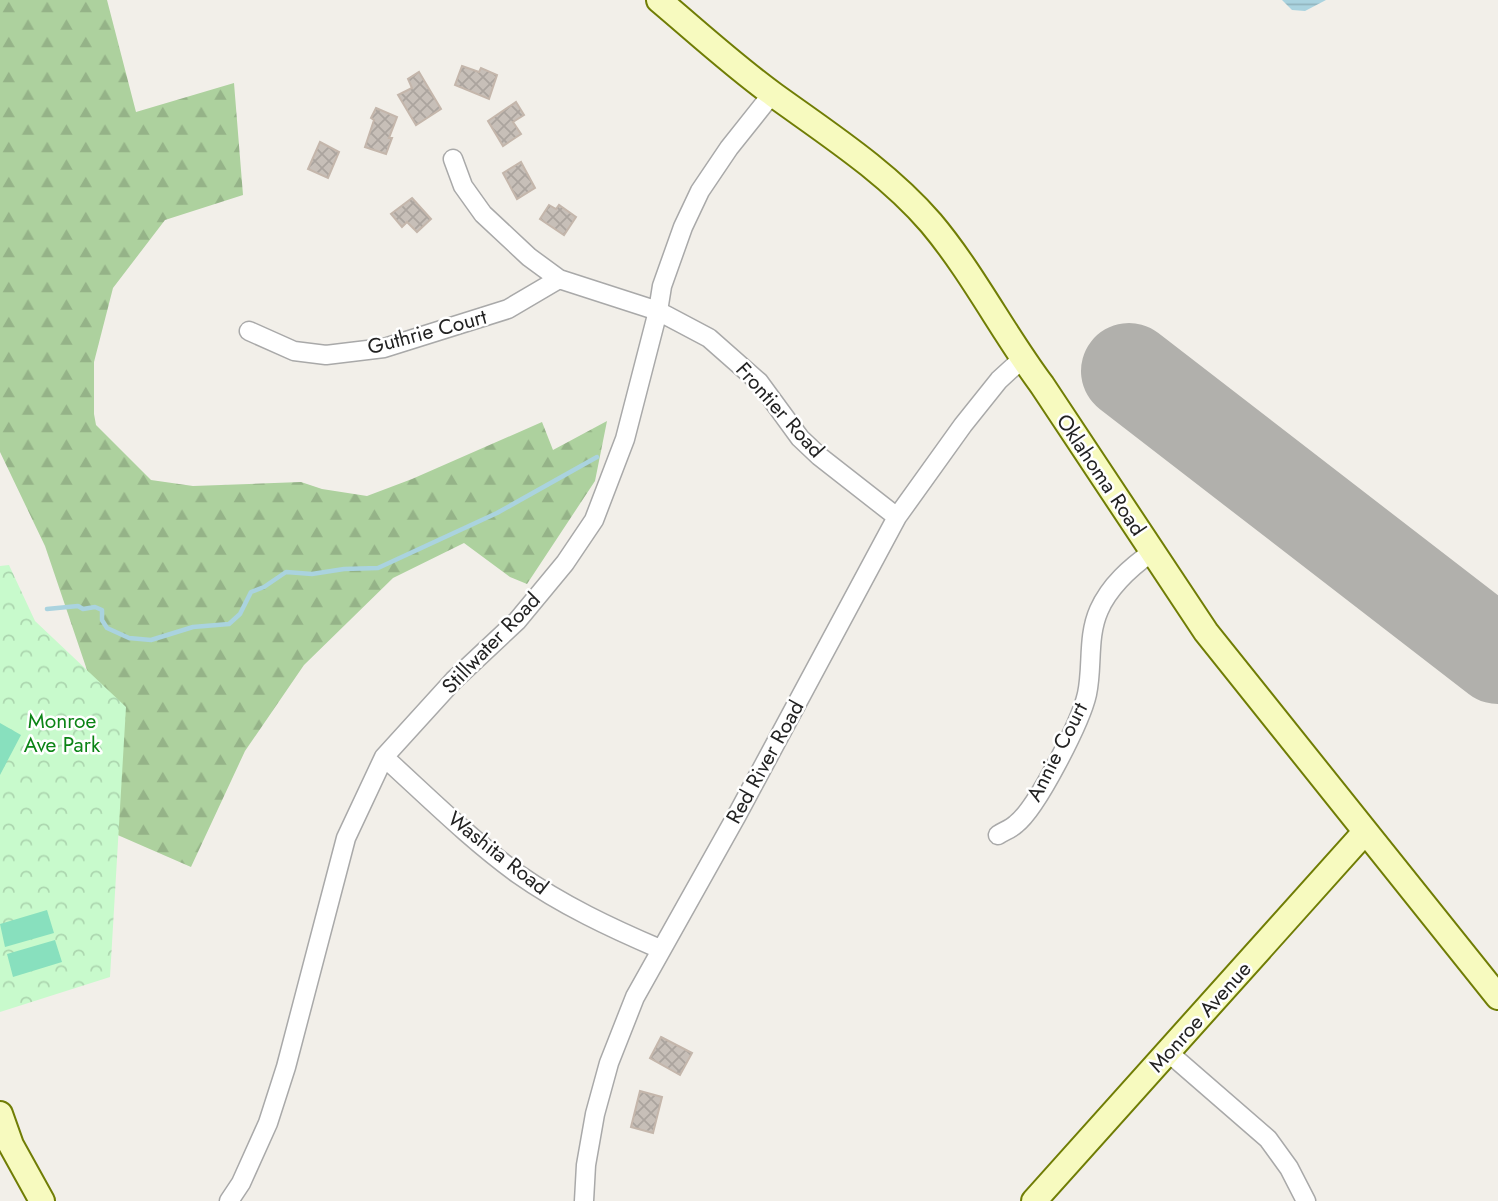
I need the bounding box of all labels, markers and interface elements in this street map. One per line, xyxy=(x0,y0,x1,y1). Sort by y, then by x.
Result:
street label: Guthrie Court xyxy=(364,302,490,362)
street label: Frontier Road xyxy=(729,356,831,464)
street label: Oklahoma Road xyxy=(1049,408,1153,542)
street label: Stillwater Road xyxy=(435,586,547,700)
street label: Red River Road xyxy=(719,695,811,829)
street label: Annie Court xyxy=(1019,697,1095,807)
park label: Monroe Ave Park xyxy=(24,706,101,760)
street label: Washita Road xyxy=(441,804,555,902)
street label: Monroe Avenue xyxy=(1142,955,1258,1079)

